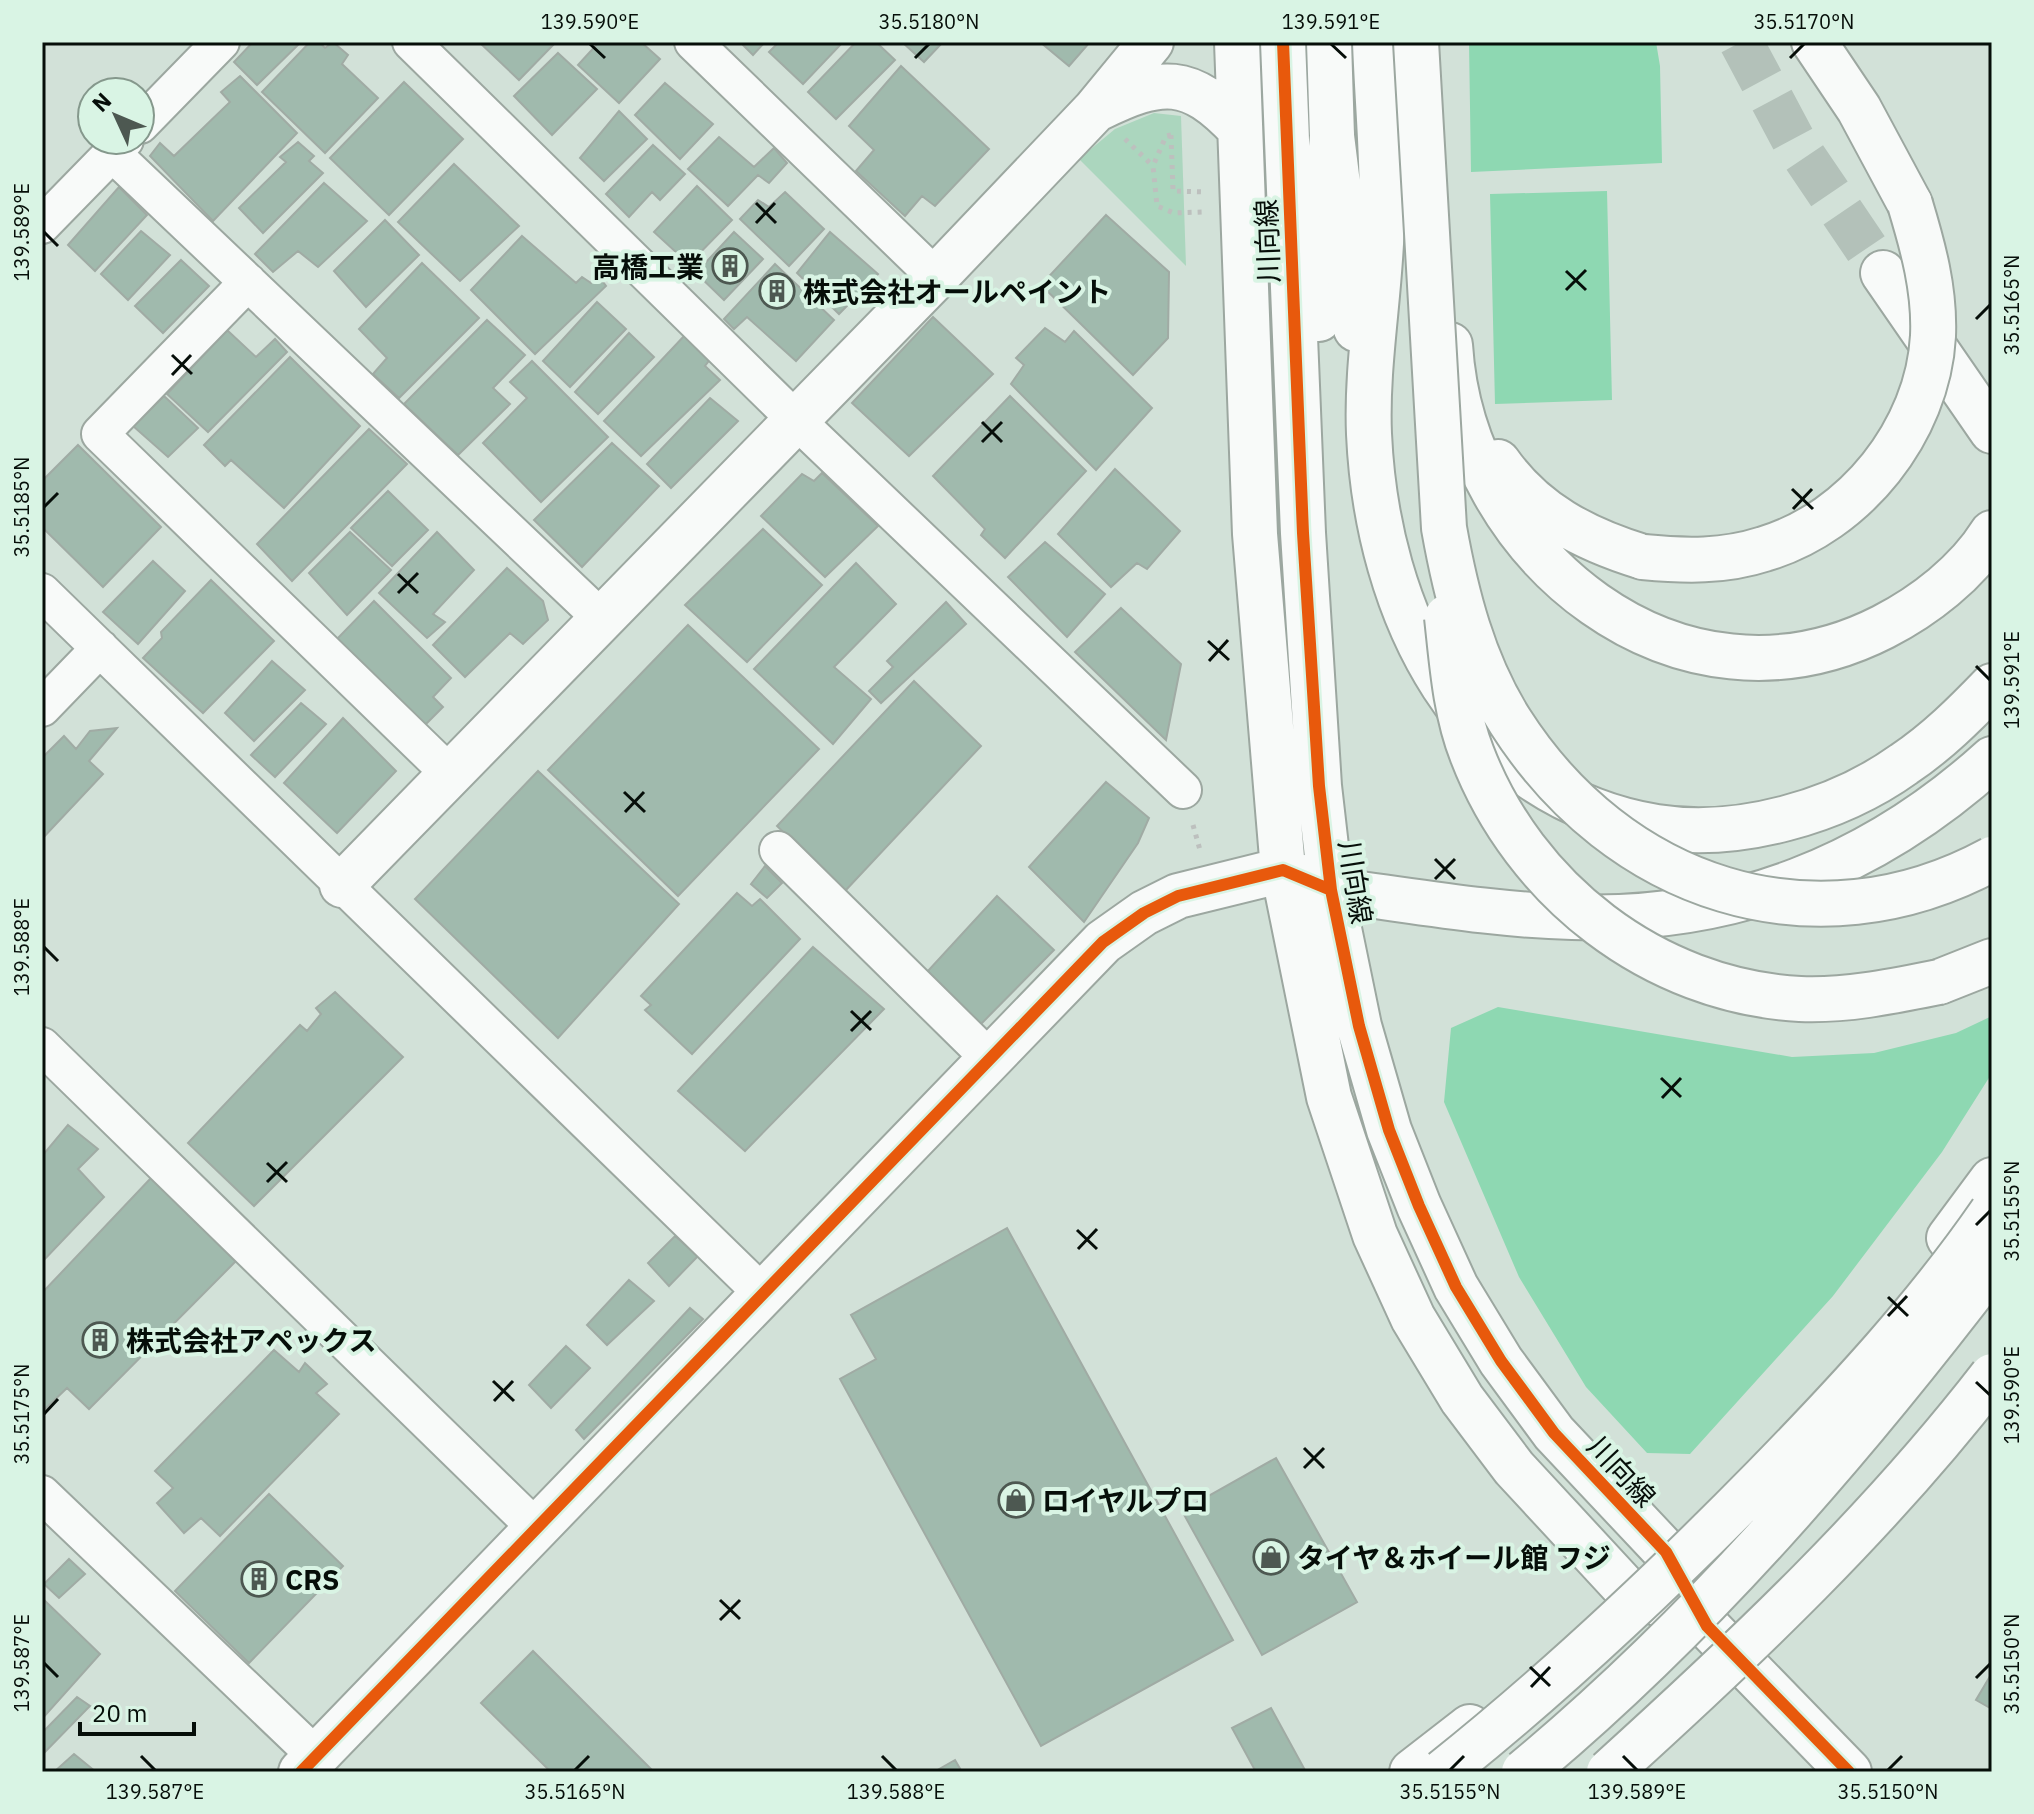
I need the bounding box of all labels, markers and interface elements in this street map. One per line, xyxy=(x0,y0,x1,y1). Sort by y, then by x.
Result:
text: 139.590°E xyxy=(541,8,639,35)
text: 35.5180°N xyxy=(879,8,979,35)
text: 139.591°E xyxy=(1282,8,1380,35)
text: 35.5170°N xyxy=(1754,8,1854,35)
north arrow xyxy=(76,76,156,156)
text: N xyxy=(85,86,117,118)
text: 139.589°E xyxy=(8,183,35,281)
street label: 川向線 xyxy=(1247,198,1287,284)
building icon: 高橋工業 xyxy=(711,247,749,285)
place label: 高橋工業 xyxy=(592,248,704,285)
text: 35.5165°N xyxy=(1998,255,2025,355)
building icon: 株式会社オールペイント xyxy=(758,272,796,310)
place label: 株式会社オールペイント xyxy=(803,273,1111,310)
text: 35.5185°N xyxy=(8,457,35,557)
text: 139.591°E xyxy=(1998,631,2025,729)
street label: 川向線 xyxy=(1331,838,1381,926)
text: 139.588°E xyxy=(8,898,35,996)
text: 35.5155°N xyxy=(1998,1161,2025,1261)
building icon: 株式会社アペックス xyxy=(81,1321,119,1359)
place label: 株式会社アペックス xyxy=(126,1322,377,1359)
text: 139.590°E xyxy=(1998,1346,2025,1444)
text: 35.5175°N xyxy=(8,1364,35,1464)
street label: 川向線 xyxy=(1580,1428,1664,1514)
shop icon: ロイヤルプロ xyxy=(997,1481,1035,1519)
place label: ロイヤルプロ xyxy=(1042,1482,1209,1519)
shop icon: タイヤ＆ホイール館 フジ xyxy=(1252,1538,1290,1576)
place label: タイヤ＆ホイール館 フジ xyxy=(1297,1539,1611,1576)
building icon: CRS xyxy=(240,1560,278,1598)
place label: CRS xyxy=(285,1561,340,1598)
text: 139.587°E xyxy=(8,1614,35,1712)
text: 35.5150°N xyxy=(1998,1614,2025,1714)
scale bar xyxy=(80,1686,194,1736)
text: 20 m xyxy=(92,1697,147,1729)
text: 139.587°E xyxy=(106,1778,204,1805)
text: 35.5165°N xyxy=(525,1778,625,1805)
text: 139.588°E xyxy=(847,1778,945,1805)
text: 35.5155°N xyxy=(1400,1778,1500,1805)
text: 139.589°E xyxy=(1588,1778,1686,1805)
text: 35.5150°N xyxy=(1838,1778,1938,1805)

